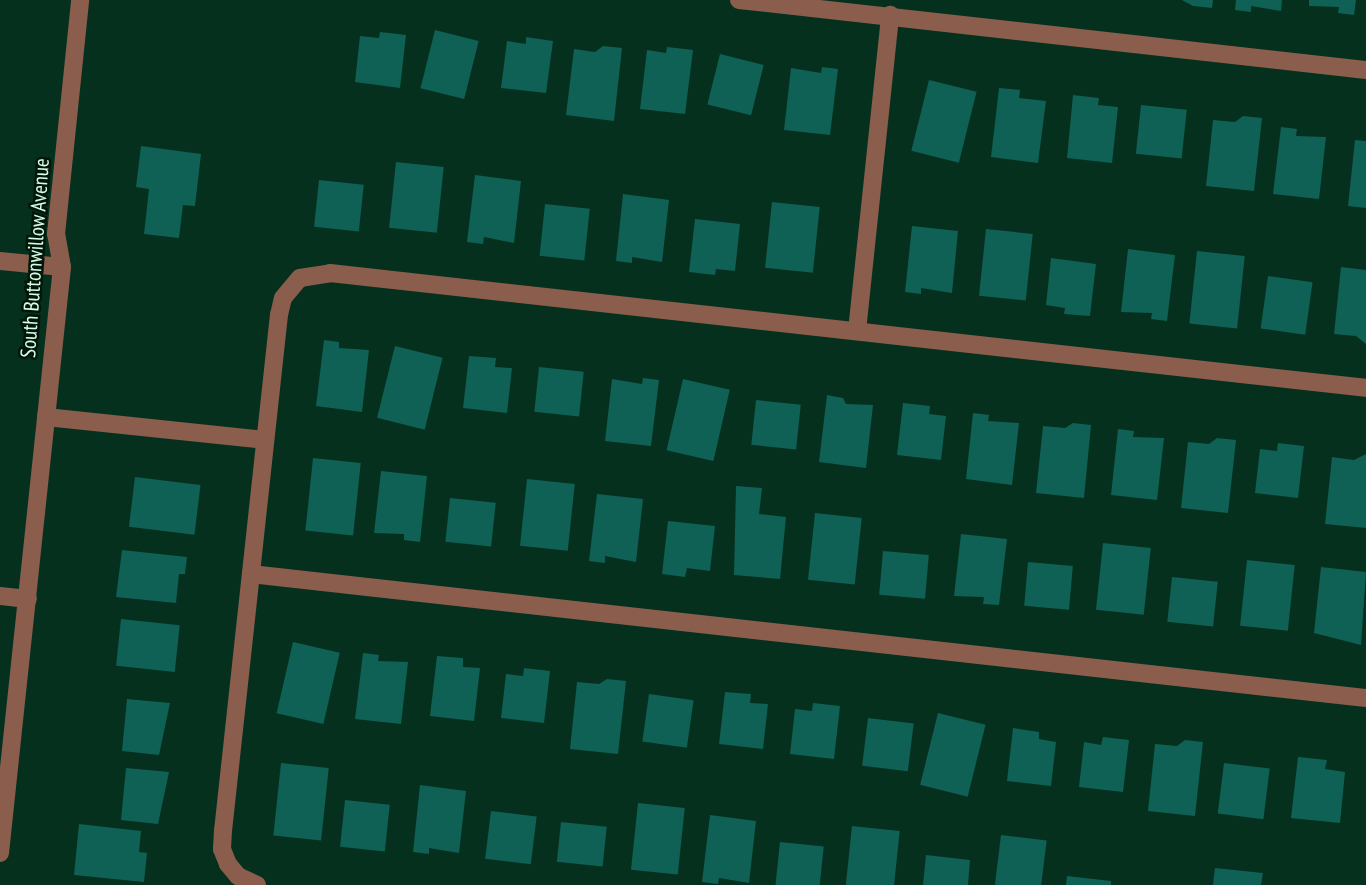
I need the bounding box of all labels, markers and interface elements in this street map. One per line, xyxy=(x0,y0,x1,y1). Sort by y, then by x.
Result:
street label: South Buttonwillow Avenue xyxy=(15,157,55,359)

